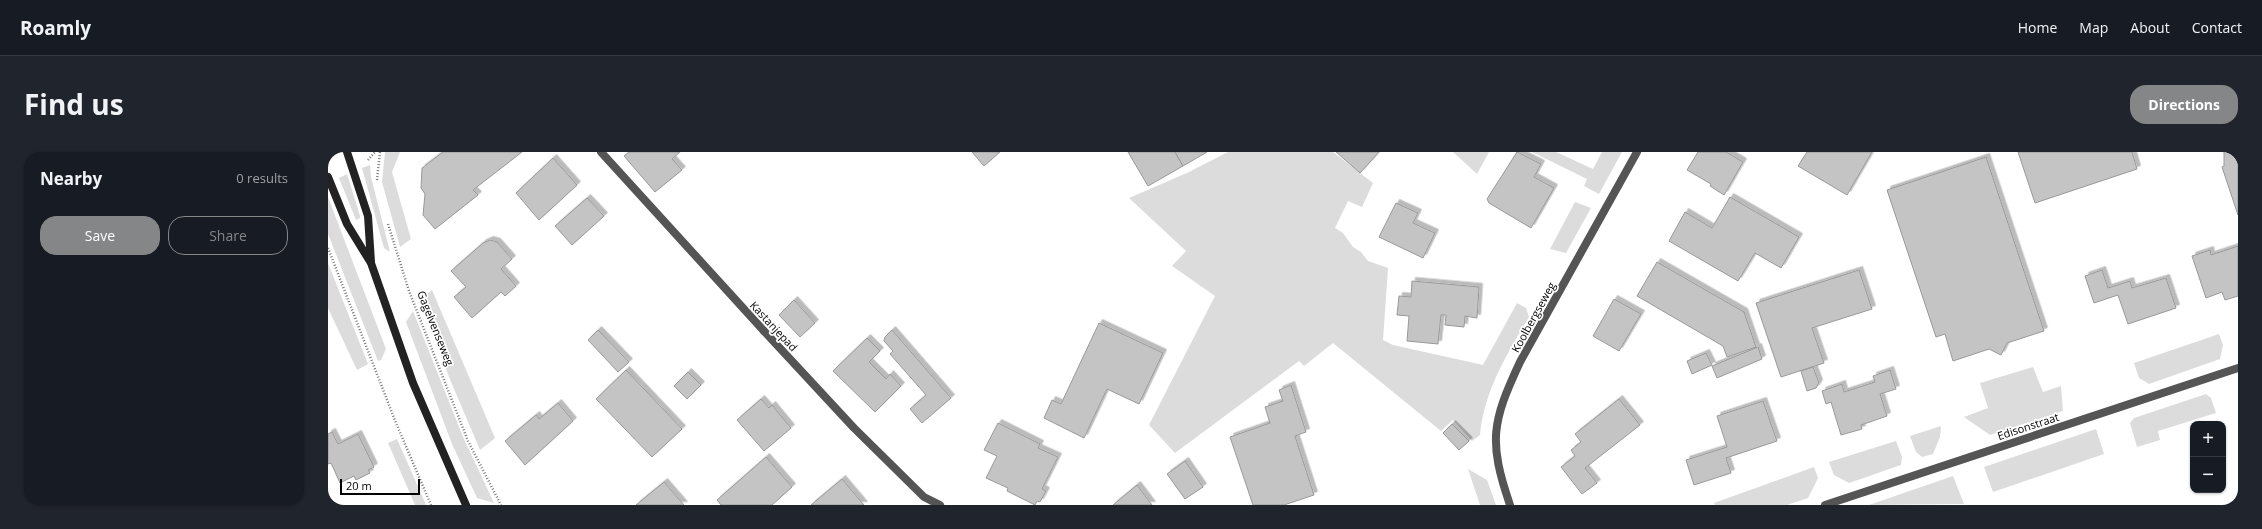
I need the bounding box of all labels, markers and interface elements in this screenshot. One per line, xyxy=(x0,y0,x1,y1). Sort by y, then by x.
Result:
text: Roamly xyxy=(20,15,91,41)
text: Home xyxy=(2018,18,2057,37)
text: Map xyxy=(2079,18,2108,37)
text: About xyxy=(2130,18,2170,37)
text: Contact xyxy=(2192,18,2242,37)
text: Find us xyxy=(24,85,124,123)
button: Directions xyxy=(2130,85,2238,124)
text: Nearby xyxy=(40,167,102,190)
text: 0 results xyxy=(236,169,288,187)
button: Save xyxy=(40,216,160,255)
button: Share xyxy=(168,216,288,255)
street label: Koolbergseweg xyxy=(1507,279,1559,355)
street label: Gagelvenseweg xyxy=(414,288,458,368)
street label: Kastanjepad xyxy=(747,298,801,354)
street label: Edisonstraat xyxy=(1995,409,2061,443)
map controls xyxy=(2190,421,2226,493)
button: + xyxy=(2190,421,2226,457)
button: − xyxy=(2190,457,2226,493)
scale bar xyxy=(340,477,420,496)
text: 20 m xyxy=(346,478,372,493)

